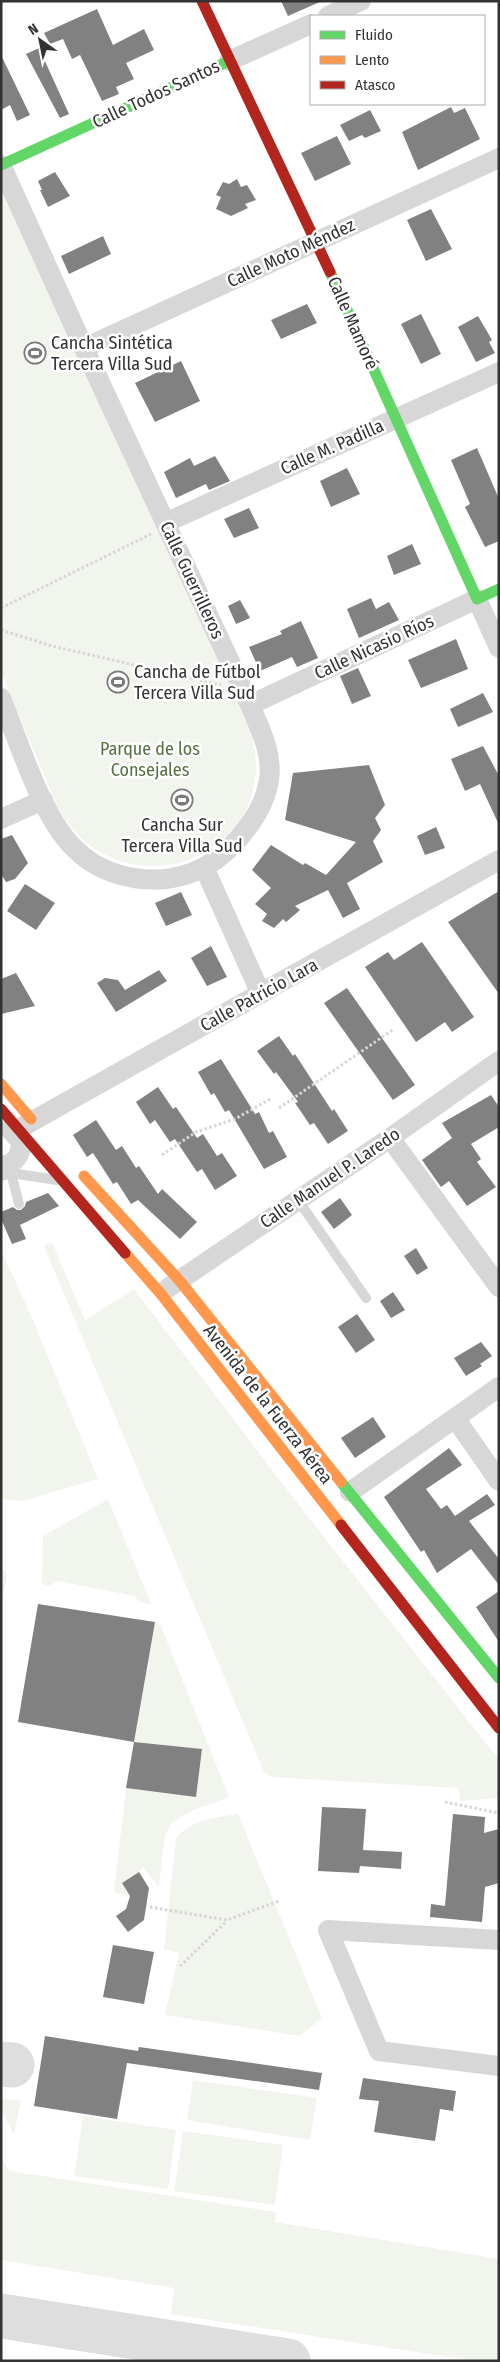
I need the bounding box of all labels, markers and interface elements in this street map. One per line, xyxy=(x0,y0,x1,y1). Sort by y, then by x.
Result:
north arrow xyxy=(15,15,65,65)
legend xyxy=(310,15,485,105)
text: N xyxy=(25,20,41,39)
text: Fluido xyxy=(355,26,393,44)
text: Lento xyxy=(355,51,389,69)
street label: Calle Todos Santos xyxy=(89,55,223,133)
text: Atasco xyxy=(355,76,395,94)
street label: Calle Moto Méndez xyxy=(224,214,358,292)
street label: Calle Mamoré xyxy=(323,273,383,373)
place label: Cancha Sintética Tercera Villa Sud xyxy=(51,332,173,375)
sports icon: Cancha Sintética Tercera Villa Sud xyxy=(23,341,47,365)
street label: Calle M. Padilla xyxy=(277,414,387,480)
street label: Calle Guerrilleros xyxy=(155,518,229,643)
street label: Calle Nicasio Ríos xyxy=(311,610,437,684)
place label: Cancha de Fútbol Tercera Villa Sud xyxy=(134,661,261,704)
sports icon: Cancha de Fútbol Tercera Villa Sud xyxy=(106,670,130,694)
park label: Parque de los Consejales xyxy=(100,738,200,781)
sports icon: Cancha Sur Tercera Villa Sud xyxy=(170,788,194,812)
place label: Cancha Sur Tercera Villa Sud xyxy=(121,814,243,857)
street label: Calle Patricio Lara xyxy=(196,953,322,1036)
street label: Calle Manuel P. Laredo xyxy=(256,1123,404,1233)
street label: Avenida de la Fuerza Aérea xyxy=(199,1320,337,1488)

